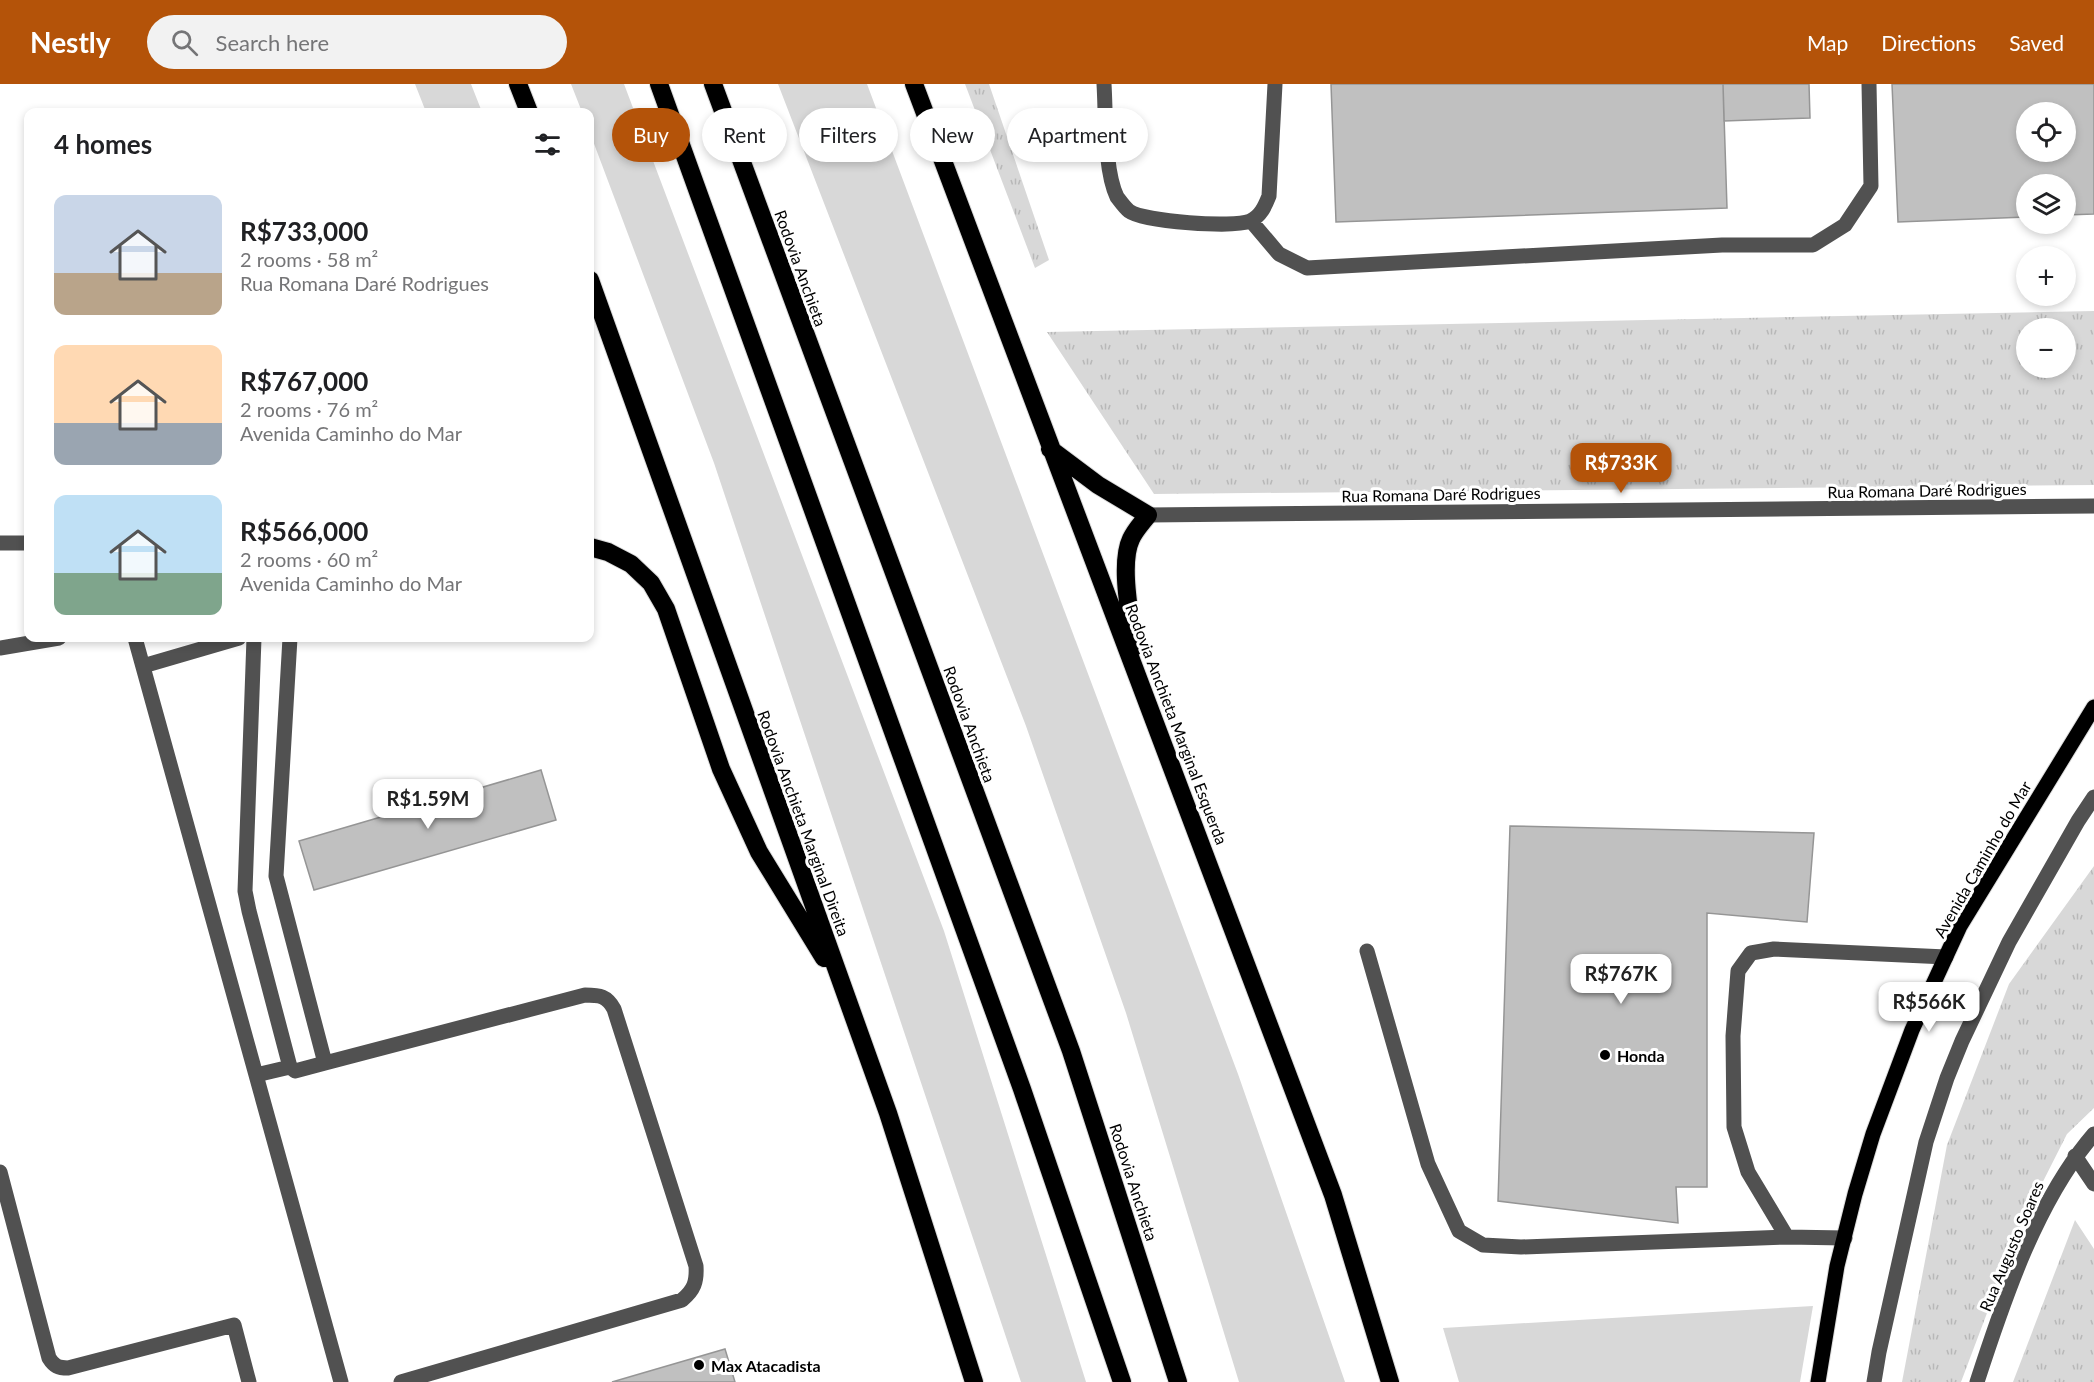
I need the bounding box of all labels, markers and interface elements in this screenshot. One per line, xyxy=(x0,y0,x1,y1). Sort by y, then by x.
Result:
search box xyxy=(147,15,567,69)
text: Nestly xyxy=(30,25,111,59)
icon: search xyxy=(168,26,201,59)
text: Search here xyxy=(216,29,329,56)
text: Map xyxy=(1807,30,1848,55)
text: Directions xyxy=(1881,30,1976,55)
text: Saved xyxy=(2009,30,2064,55)
map controls xyxy=(2016,102,2076,378)
button: locate xyxy=(2016,102,2076,162)
chip: Buy xyxy=(612,108,690,162)
chip: Rent xyxy=(702,108,787,162)
chip: Filters xyxy=(799,108,898,162)
chip: New xyxy=(910,108,995,162)
chip: Apartment xyxy=(1007,108,1148,162)
text: 4 homes xyxy=(54,128,152,160)
icon: filters xyxy=(531,128,564,161)
button: layers xyxy=(2016,174,2076,234)
street label: Rodovia Anchieta xyxy=(771,207,831,329)
text: R$733,000 xyxy=(240,215,368,247)
icon: home xyxy=(102,219,174,291)
button: + xyxy=(2016,246,2076,306)
text: 2 rooms · 58 m² xyxy=(240,247,378,271)
text: Rua Romana Daré Rodrigues xyxy=(240,271,489,295)
button: − xyxy=(2016,318,2076,378)
text: R$767,000 xyxy=(240,365,368,397)
icon: home xyxy=(102,369,174,441)
text: 2 rooms · 76 m² xyxy=(240,397,378,421)
text: Avenida Caminho do Mar xyxy=(240,421,462,445)
pin: R$733K xyxy=(1572,443,1670,494)
text: R$733K xyxy=(1585,450,1657,474)
street label: Rua Romana Daré Rodrigues xyxy=(1827,479,2027,501)
street label: Rua Romana Daré Rodrigues xyxy=(1341,483,1541,505)
text: R$566,000 xyxy=(240,515,368,547)
icon: home xyxy=(102,519,174,591)
text: 2 rooms · 60 m² xyxy=(240,547,378,571)
text: Avenida Caminho do Mar xyxy=(240,571,462,595)
street label: Rodovia Anchieta Marginal Esquerda xyxy=(1122,601,1232,847)
street label: Rodovia Anchieta xyxy=(940,663,1000,785)
street label: Rodovia Anchieta Marginal Direita xyxy=(754,708,854,938)
street label: Avenida Caminho do Mar xyxy=(1929,777,2035,941)
pin: R$1.59M xyxy=(373,779,483,830)
text: R$1.59M xyxy=(387,786,469,810)
pin: R$767K xyxy=(1572,954,1670,1005)
text: R$767K xyxy=(1585,961,1657,985)
pin: R$566K xyxy=(1880,982,1978,1033)
text: R$566K xyxy=(1893,989,1965,1013)
place label: Honda xyxy=(1617,1046,1665,1065)
marker: Honda xyxy=(1598,1048,1612,1062)
street label: Rodovia Anchieta xyxy=(1106,1121,1162,1243)
street label: Rua Augusto Soares xyxy=(1975,1178,2047,1314)
place label: Max Atacadista xyxy=(711,1356,821,1375)
marker: Max Atacadista xyxy=(692,1358,706,1372)

